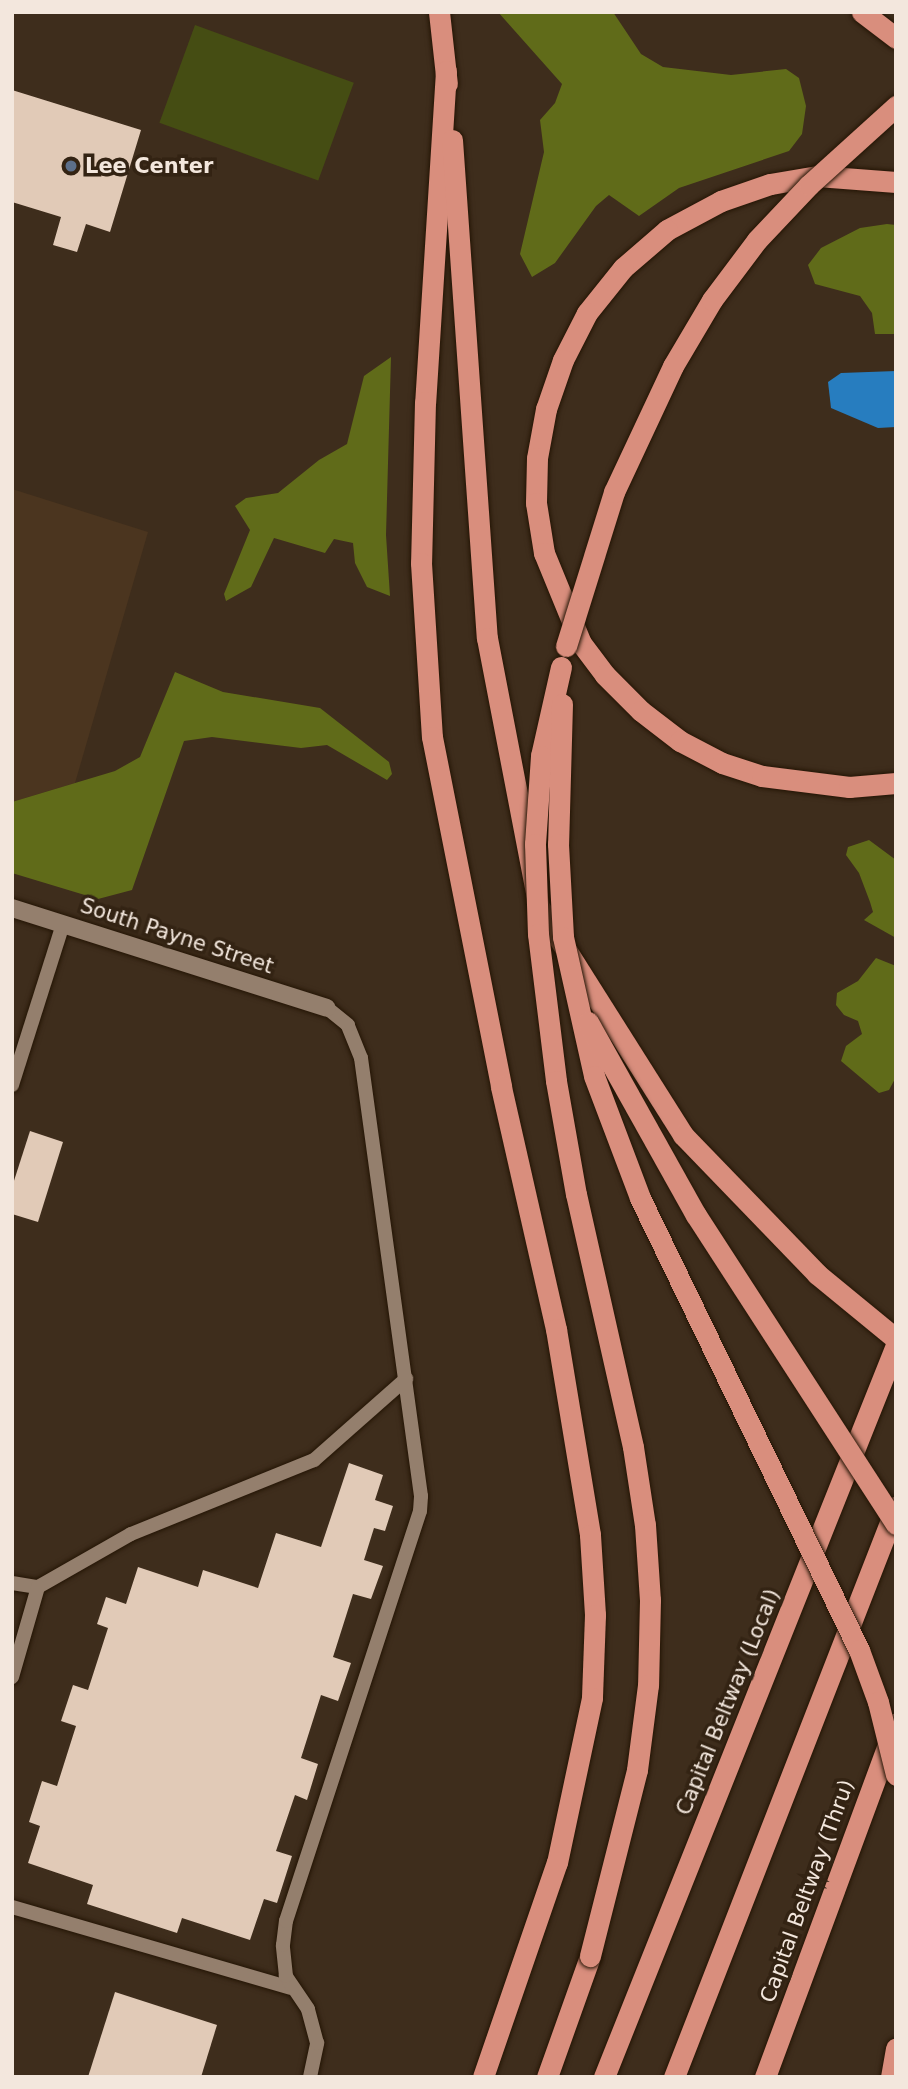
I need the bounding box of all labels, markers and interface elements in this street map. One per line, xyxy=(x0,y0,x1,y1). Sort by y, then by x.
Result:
place label: Lee Center xyxy=(85,153,213,179)
marker: Lee Center xyxy=(63,158,79,174)
street label: South Payne Street xyxy=(77,893,277,979)
street label: Capital Beltway (Local) xyxy=(671,1585,785,1819)
street label: Capital Beltway (Thru) xyxy=(755,1776,859,2006)

